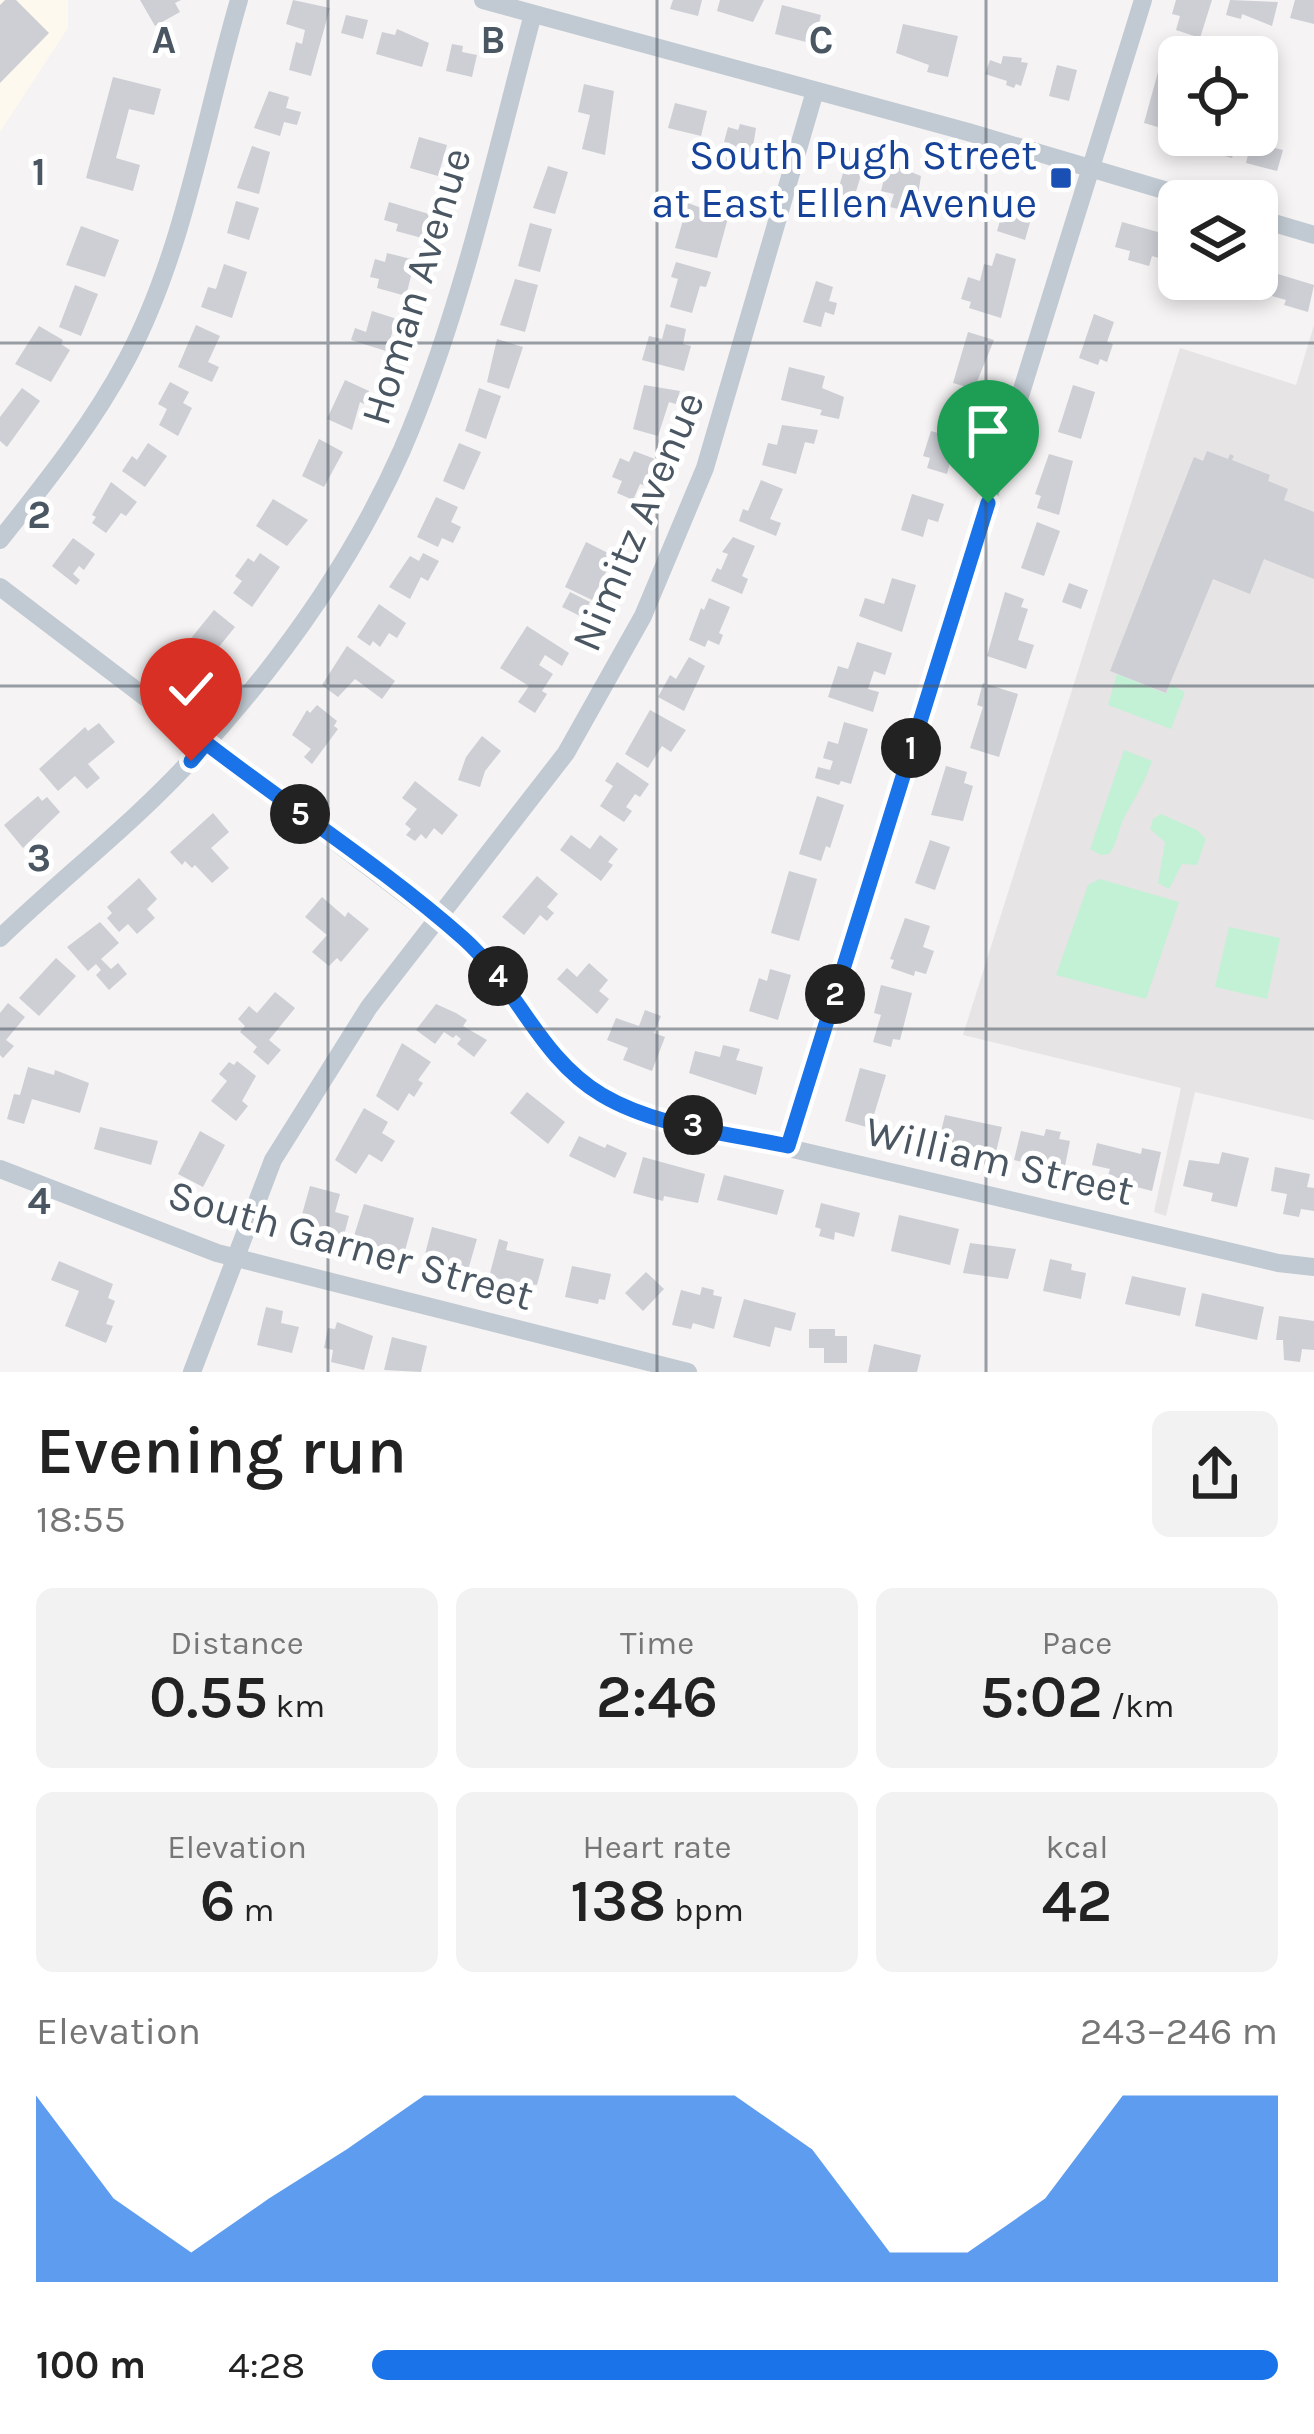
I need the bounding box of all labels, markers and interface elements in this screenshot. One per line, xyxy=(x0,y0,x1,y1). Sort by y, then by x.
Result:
text: A xyxy=(152,17,176,63)
text: B xyxy=(480,17,506,63)
text: C xyxy=(809,17,833,63)
map controls xyxy=(1158,36,1278,300)
button: locate xyxy=(1158,36,1278,156)
place label: South Pugh Street at East Ellen Avenue xyxy=(651,130,1037,228)
street label: Homan Avenue xyxy=(350,142,482,431)
text: 1 xyxy=(32,149,46,195)
marker: South Pugh Street at East Ellen Avenue xyxy=(1048,165,1074,191)
button: layers xyxy=(1158,180,1278,300)
pin xyxy=(937,380,1039,503)
street label: Nimitz Avenue xyxy=(561,384,715,659)
icon: arrive xyxy=(955,398,1021,464)
text: 2 xyxy=(27,492,51,538)
pin xyxy=(140,638,242,761)
icon: check xyxy=(158,656,224,722)
pin: 1 xyxy=(881,718,941,778)
text: 1 xyxy=(905,729,917,767)
pin: 5 xyxy=(270,784,330,844)
text: 5 xyxy=(290,795,310,833)
text: 3 xyxy=(27,835,51,881)
pin: 4 xyxy=(468,946,528,1006)
text: 4 xyxy=(488,957,508,995)
pin: 2 xyxy=(805,964,865,1024)
text: 2 xyxy=(825,975,845,1013)
pin: 3 xyxy=(663,1095,723,1155)
text: 3 xyxy=(683,1106,703,1144)
street label: William Street xyxy=(861,1106,1139,1216)
street label: South Garner Street xyxy=(162,1169,539,1321)
text: 4 xyxy=(27,1178,51,1224)
button: share xyxy=(1152,1411,1278,1537)
text: Evening run xyxy=(36,1412,407,1490)
text: 18:55 xyxy=(36,1496,126,1542)
text: Distance xyxy=(170,1624,304,1662)
text: Time xyxy=(620,1624,694,1662)
text: Pace xyxy=(1042,1624,1112,1662)
text: 0.55 xyxy=(149,1662,268,1732)
text: 2:46 xyxy=(596,1662,718,1732)
text: 5:02 xyxy=(980,1662,1103,1732)
text: km xyxy=(268,1687,325,1725)
text: /km xyxy=(1103,1687,1174,1725)
text: Elevation xyxy=(167,1828,307,1866)
text: Heart rate xyxy=(583,1828,731,1866)
text: kcal xyxy=(1045,1828,1109,1866)
text: 6 xyxy=(200,1866,236,1936)
text: 138 xyxy=(570,1866,666,1936)
text: 42 xyxy=(1042,1866,1112,1936)
text: m xyxy=(236,1891,274,1929)
text: bpm xyxy=(666,1891,744,1929)
text: Elevation xyxy=(36,2008,201,2054)
text: 243–246 m xyxy=(1080,2008,1278,2054)
text: 100 m xyxy=(36,2342,146,2388)
text: 4:28 xyxy=(228,2342,305,2388)

